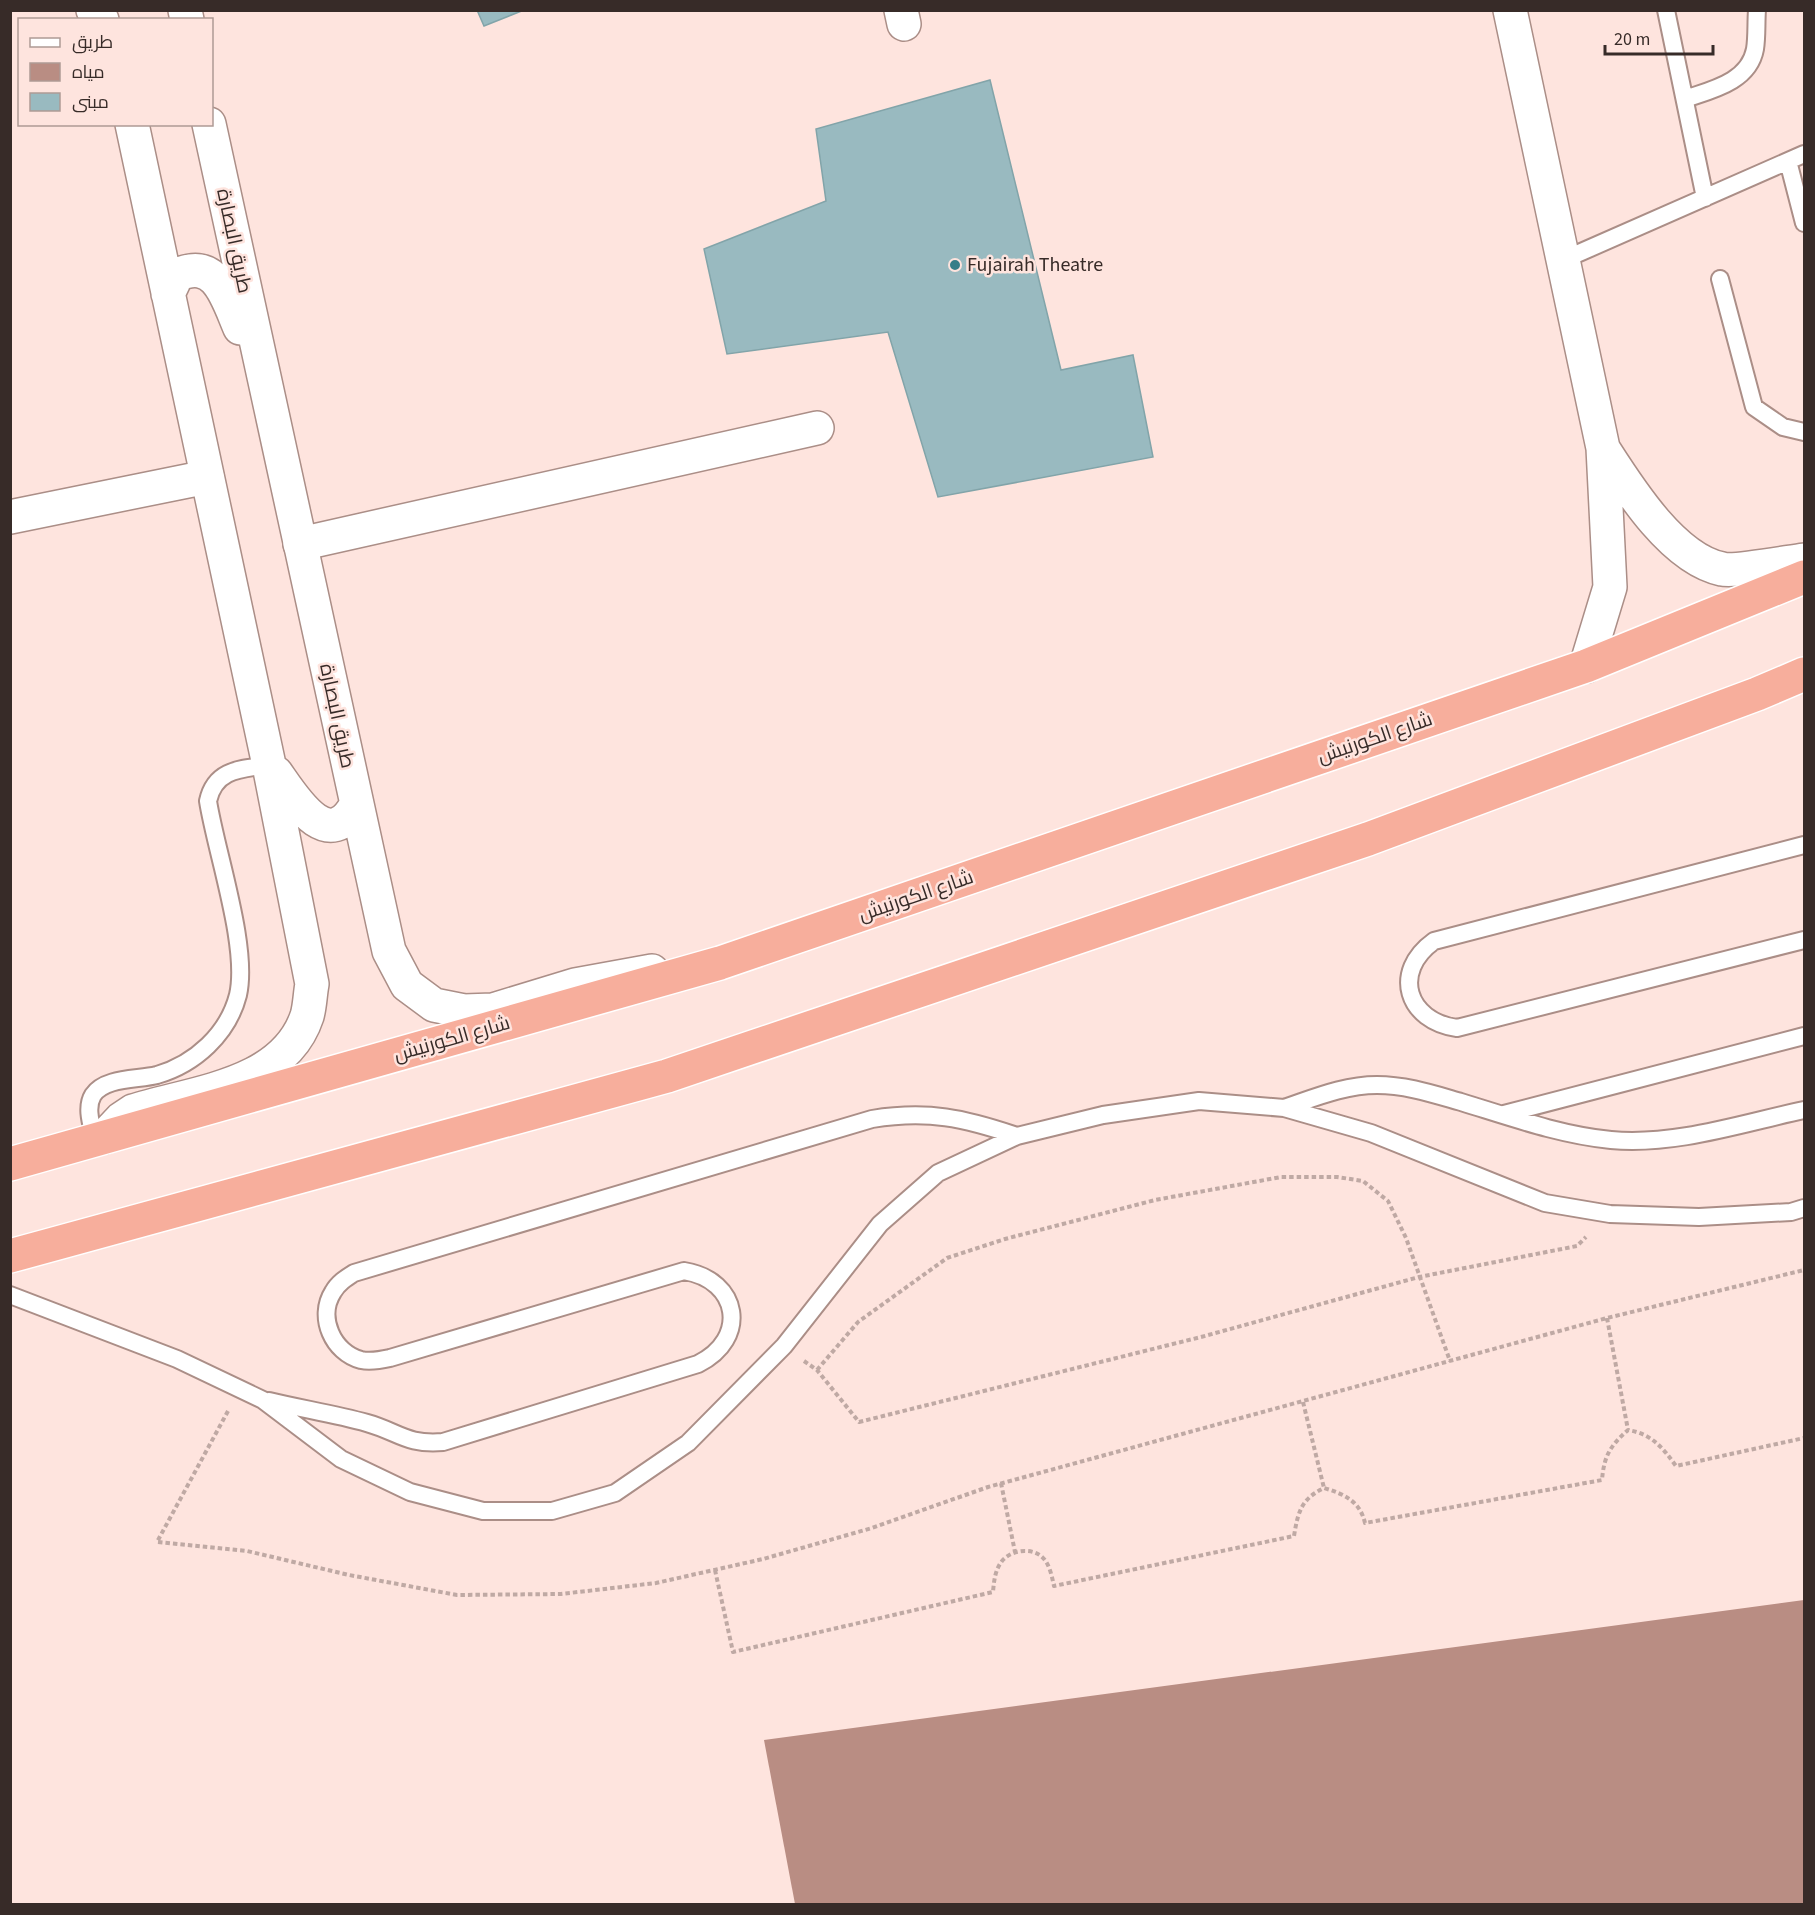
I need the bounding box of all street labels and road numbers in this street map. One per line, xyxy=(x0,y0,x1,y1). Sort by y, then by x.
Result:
street label: طريق البصارة xyxy=(209,186,259,296)
street label: طريق البصارة xyxy=(312,661,362,771)
street label: شارع الكورنيش xyxy=(1314,705,1436,771)
street label: شارع الكورنيش xyxy=(855,863,977,929)
street label: شارع الكورنيش xyxy=(391,1009,513,1069)

